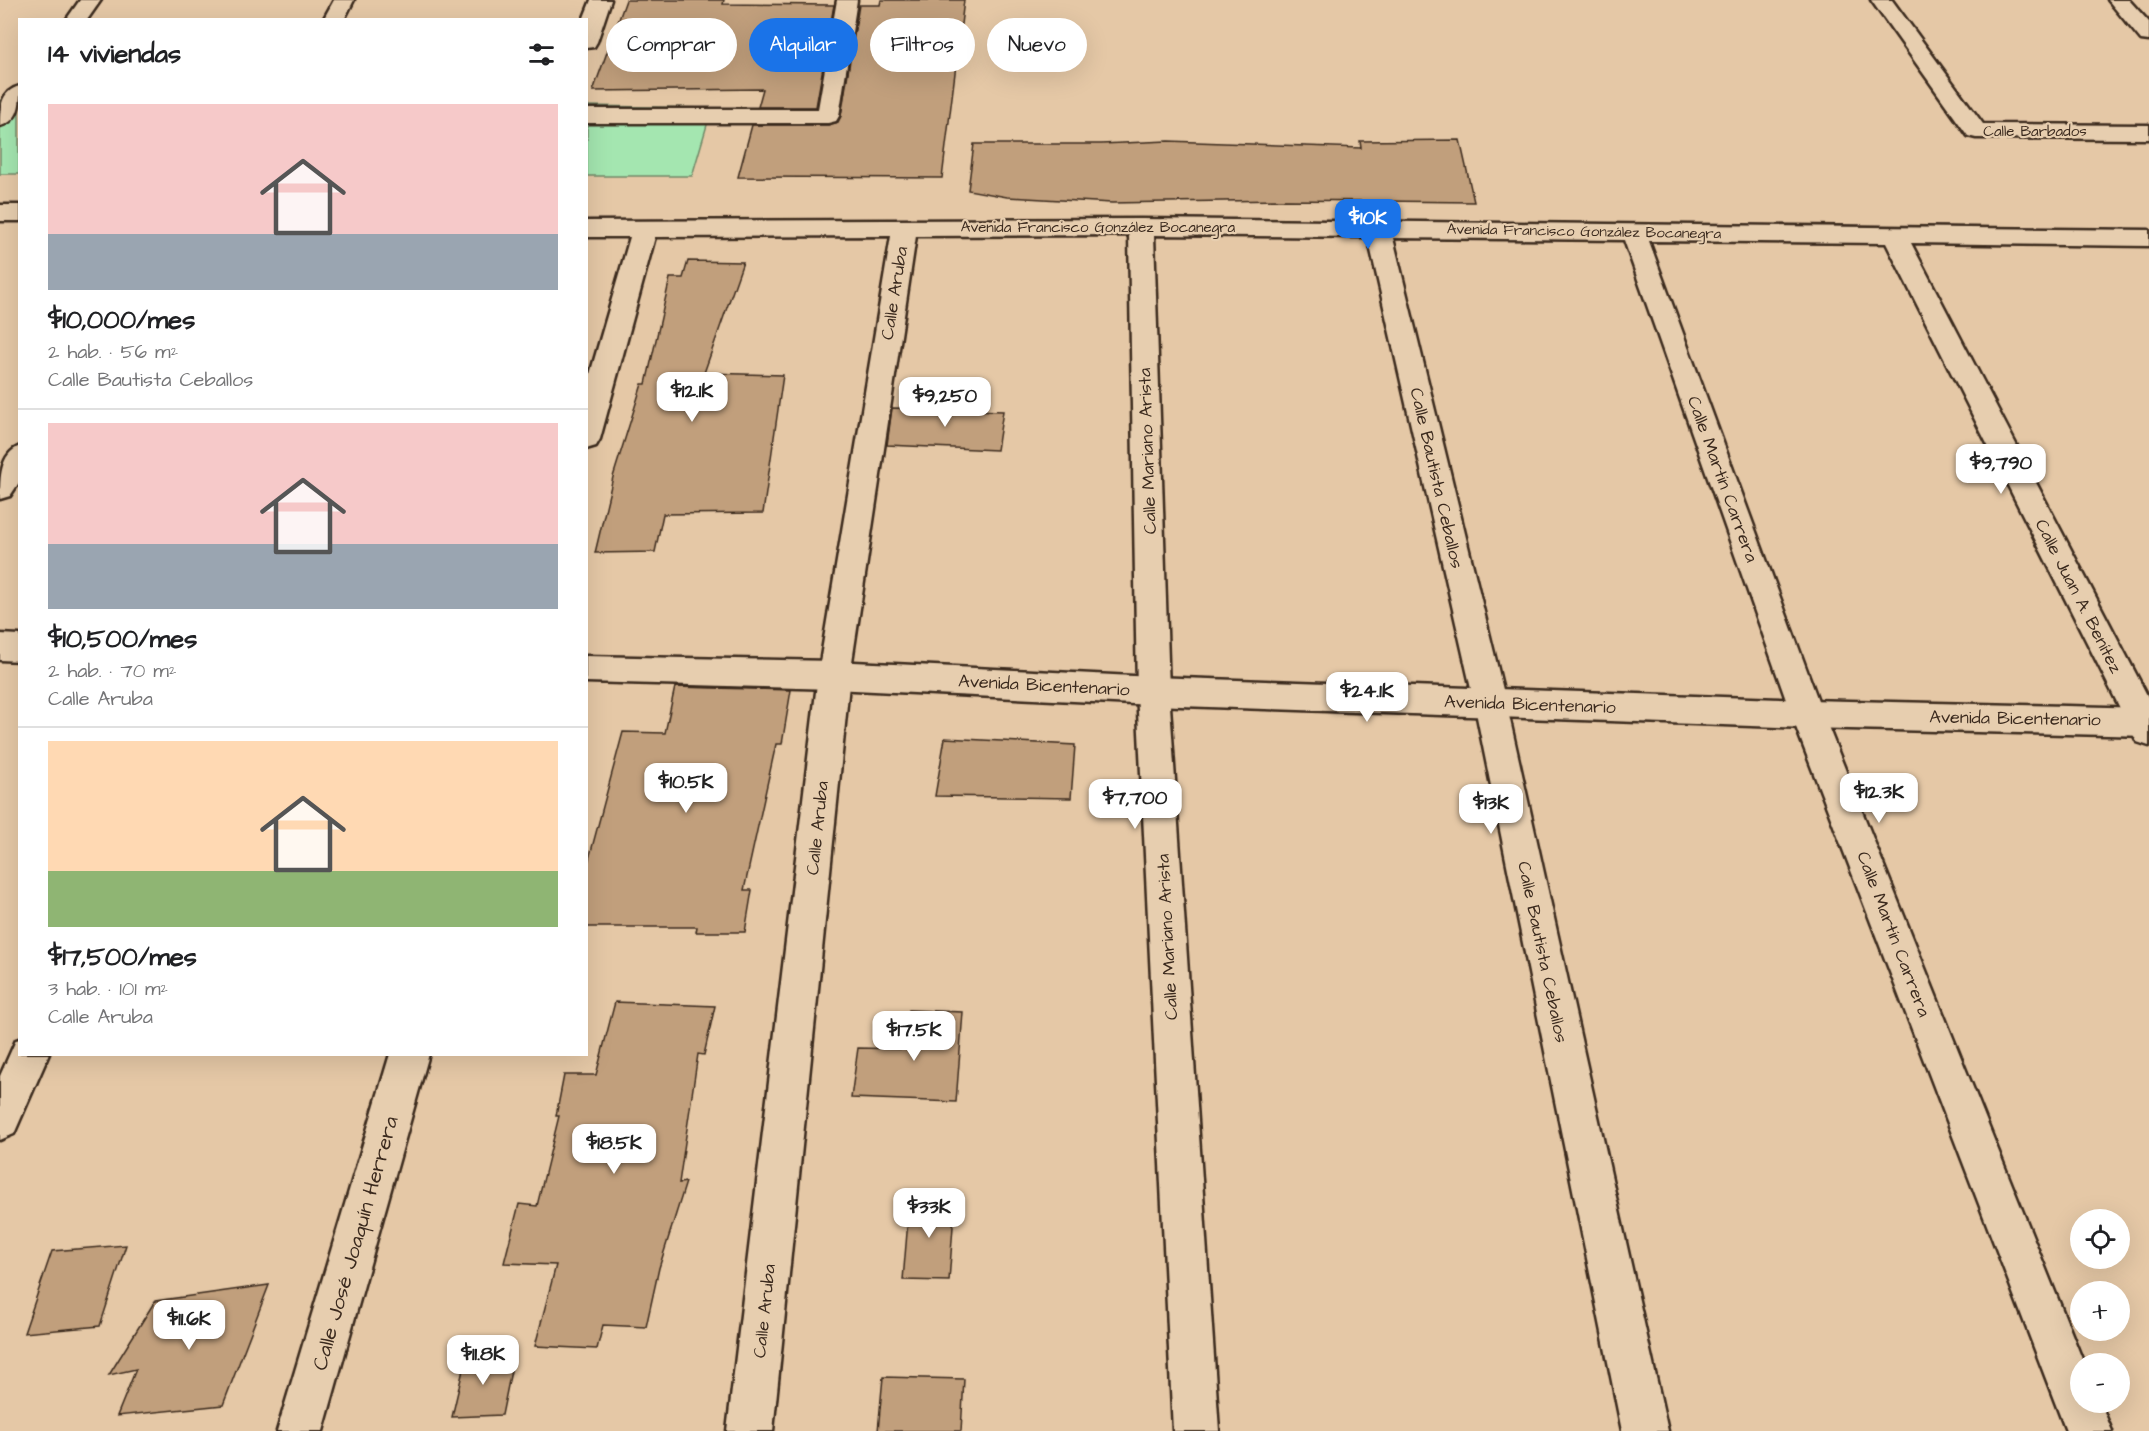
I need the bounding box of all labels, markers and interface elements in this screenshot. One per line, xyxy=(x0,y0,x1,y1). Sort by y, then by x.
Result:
chip: Comprar xyxy=(606,18,737,72)
chip: Alquilar xyxy=(749,18,858,72)
chip: Filtros xyxy=(870,18,975,72)
chip: Nuevo xyxy=(987,18,1087,72)
text: 14 viviendas xyxy=(48,36,181,72)
icon: filters xyxy=(525,38,558,71)
street label: Calle Barbados xyxy=(1983,121,2087,142)
icon: home xyxy=(249,143,357,251)
pin: $10K xyxy=(1332,199,1404,250)
text: $10K xyxy=(1349,204,1387,232)
street label: Avenida Francisco González Bocanegra xyxy=(961,217,1236,239)
street label: Avenida Francisco González Bocanegra xyxy=(1447,219,1722,245)
street label: Calle Aruba xyxy=(875,245,914,342)
text: $10,000/mes xyxy=(48,302,195,338)
text: 2 hab. · 56 m² xyxy=(48,338,178,366)
text: Calle Bautista Ceballos xyxy=(48,366,253,394)
street label: Calle Mariano Arista xyxy=(1132,367,1163,535)
pin: $12.1K xyxy=(643,372,741,423)
text: $12.1K xyxy=(671,377,713,405)
pin: $9,250 xyxy=(896,377,994,428)
text: $9,250 xyxy=(913,382,977,410)
street label: Calle Bautista Ceballos xyxy=(1404,385,1469,571)
street label: Calle Martín Carrera xyxy=(1681,393,1764,566)
pin: $9,790 xyxy=(1952,444,2050,495)
text: $9,790 xyxy=(1970,449,2032,477)
icon: home xyxy=(249,462,357,570)
street label: Calle Juan A. Benítez xyxy=(2029,515,2128,678)
text: $10,500/mes xyxy=(48,621,197,657)
text: 2 hab. · 70 m² xyxy=(48,657,176,685)
street label: Avenida Bicentenario xyxy=(958,669,1130,702)
pin: $24.1K xyxy=(1318,672,1416,723)
text: $24.1K xyxy=(1340,677,1394,705)
text: Calle Aruba xyxy=(48,685,153,713)
street label: Avenida Bicentenario xyxy=(1444,689,1616,720)
street label: Avenida Bicentenario xyxy=(1929,705,2101,732)
pin: $10.5K xyxy=(637,763,735,814)
text: $10.5K xyxy=(658,768,714,796)
pin: $12.3K xyxy=(1830,773,1928,824)
text: $12.3K xyxy=(1854,778,1904,806)
pin: $7,700 xyxy=(1086,779,1184,830)
icon: home xyxy=(249,780,357,888)
street label: Calle Aruba xyxy=(800,780,835,876)
text: $7,700 xyxy=(1103,784,1167,812)
pin: $13K xyxy=(1455,784,1527,835)
text: $13K xyxy=(1473,789,1509,817)
street label: Calle Martín Carrera xyxy=(1850,848,1937,1020)
street label: Calle Mariano Arista xyxy=(1151,853,1184,1021)
street label: Calle Bautista Ceballos xyxy=(1511,859,1574,1045)
text: $17,500/mes xyxy=(48,939,197,975)
text: 3 hab. · 101 m² xyxy=(48,975,168,1003)
text: Calle Aruba xyxy=(48,1003,153,1031)
pin: $17.5K xyxy=(865,1011,963,1062)
text: $17.5K xyxy=(886,1016,942,1044)
street label: Calle José Joaquín Herrera xyxy=(305,1112,406,1374)
pin: $18.5K xyxy=(565,1124,663,1175)
text: $18.5K xyxy=(586,1129,642,1157)
pin: $33K xyxy=(893,1188,965,1239)
text: $33K xyxy=(907,1193,951,1221)
map controls xyxy=(2070,1209,2130,1413)
button: locate xyxy=(2070,1209,2130,1269)
street label: Calle Aruba xyxy=(747,1263,782,1359)
button: + xyxy=(2070,1281,2130,1341)
pin: $11.6K xyxy=(140,1300,238,1351)
text: $11.6K xyxy=(167,1305,211,1333)
pin: $11.8K xyxy=(434,1335,532,1386)
text: $11.8K xyxy=(461,1340,505,1368)
button: − xyxy=(2070,1353,2130,1413)

